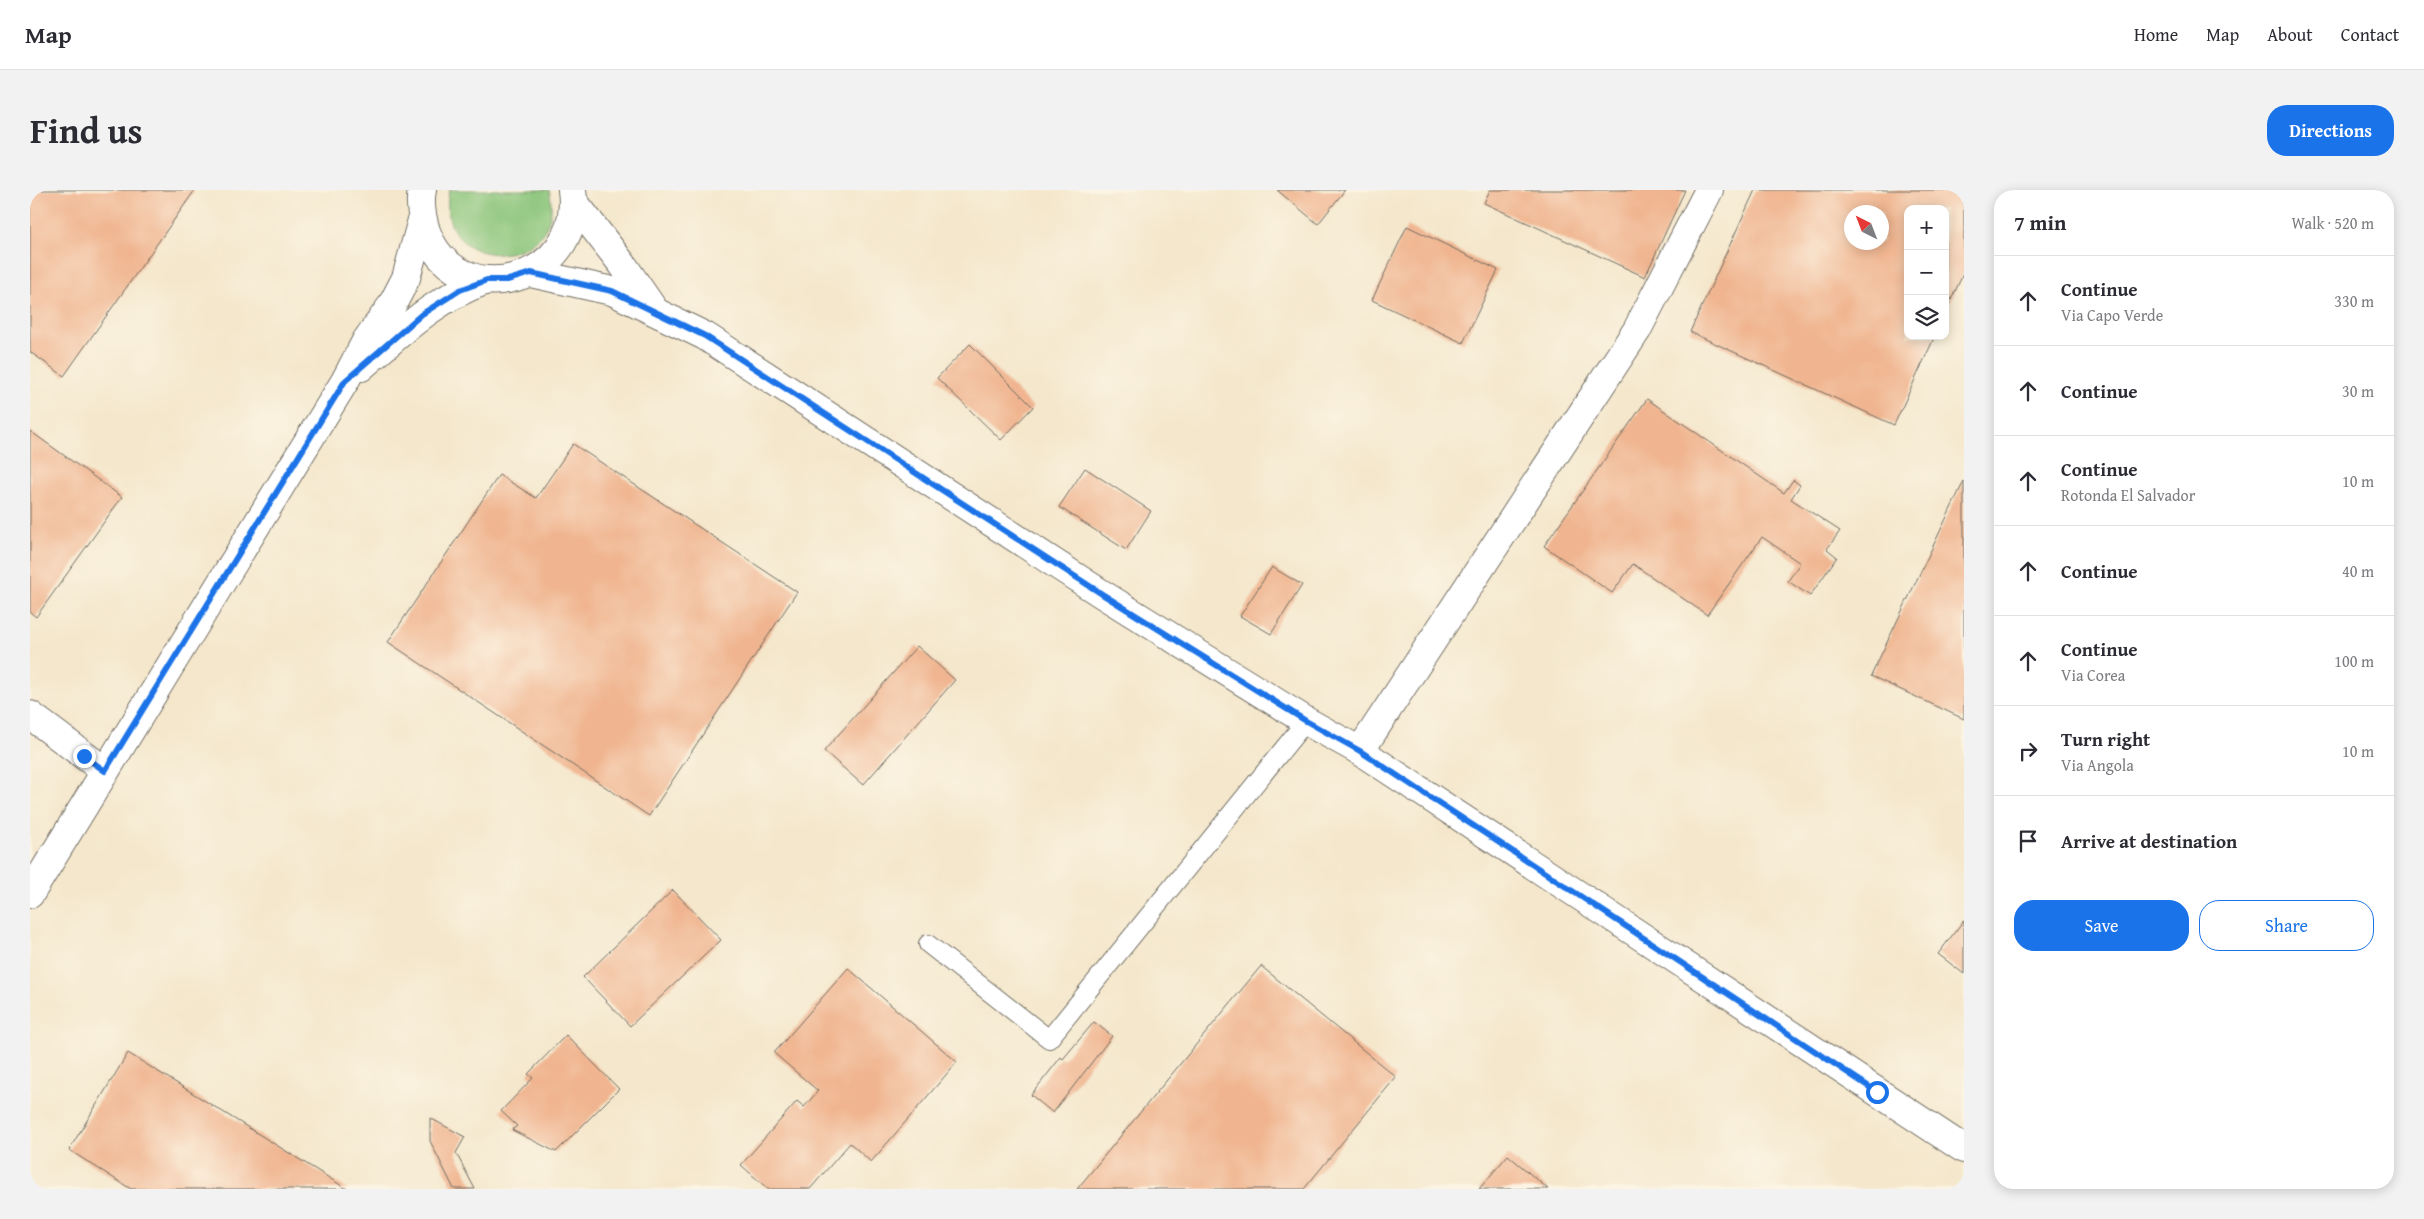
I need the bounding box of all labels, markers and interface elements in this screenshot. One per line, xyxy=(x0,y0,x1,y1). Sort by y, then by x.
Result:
text: Map xyxy=(25,17,72,52)
text: Home xyxy=(2134,21,2178,48)
text: Map xyxy=(2206,21,2239,48)
text: About xyxy=(2267,21,2313,48)
text: Contact xyxy=(2341,21,2399,48)
text: Find us xyxy=(30,105,143,156)
button: Directions xyxy=(2267,105,2394,156)
north arrow xyxy=(1844,205,1889,250)
map controls xyxy=(1904,205,1949,340)
button: + xyxy=(1904,205,1949,250)
text: 7 min xyxy=(2014,207,2066,238)
text: Walk · 520 m xyxy=(2291,211,2374,235)
button: − xyxy=(1904,250,1949,295)
text: Continue xyxy=(2061,275,2138,303)
icon: ahead xyxy=(2014,287,2042,315)
text: 330 m xyxy=(2334,289,2374,313)
button: layers xyxy=(1904,295,1949,340)
text: Via Capo Verde xyxy=(2061,303,2163,327)
icon: ahead xyxy=(2014,377,2042,405)
text: Continue xyxy=(2061,377,2138,405)
text: 30 m xyxy=(2342,379,2374,403)
text: Continue xyxy=(2061,455,2138,483)
icon: ahead xyxy=(2014,467,2042,495)
text: 10 m xyxy=(2342,469,2374,493)
text: Rotonda El Salvador xyxy=(2061,483,2195,507)
icon: ahead xyxy=(2014,557,2042,585)
text: Continue xyxy=(2061,557,2138,585)
text: 40 m xyxy=(2342,559,2374,583)
text: Continue xyxy=(2061,635,2138,663)
icon: ahead xyxy=(2014,647,2042,675)
text: 100 m xyxy=(2334,649,2374,673)
text: Via Corea xyxy=(2061,663,2125,687)
text: Turn right xyxy=(2061,725,2150,753)
icon: right xyxy=(2014,737,2042,765)
text: 10 m xyxy=(2342,739,2374,763)
route end xyxy=(73,745,96,768)
text: Via Angola xyxy=(2061,753,2134,777)
icon: arrive xyxy=(2014,827,2042,855)
text: Arrive at destination xyxy=(2061,827,2237,855)
button: Save xyxy=(2014,900,2189,951)
button: Share xyxy=(2199,900,2374,951)
route start xyxy=(1866,1081,1889,1104)

